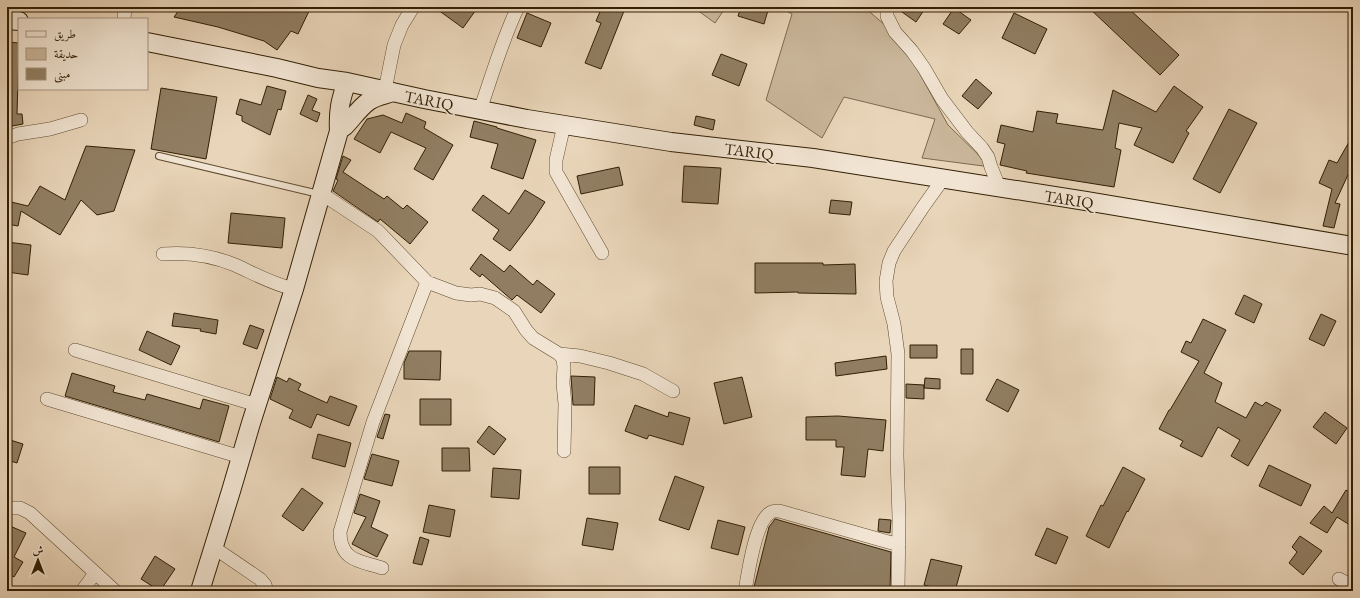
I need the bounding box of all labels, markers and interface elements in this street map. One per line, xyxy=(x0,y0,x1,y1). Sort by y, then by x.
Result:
legend xyxy=(18,18,148,90)
text: طريق xyxy=(54,26,76,42)
text: حديقة xyxy=(54,46,78,62)
text: مبنى xyxy=(54,66,70,83)
street label: TARIQ xyxy=(403,85,458,116)
street label: TARIQ xyxy=(723,138,778,165)
street label: TARIQ xyxy=(1043,185,1098,214)
north arrow xyxy=(18,540,58,580)
text: ش xyxy=(33,543,44,557)

